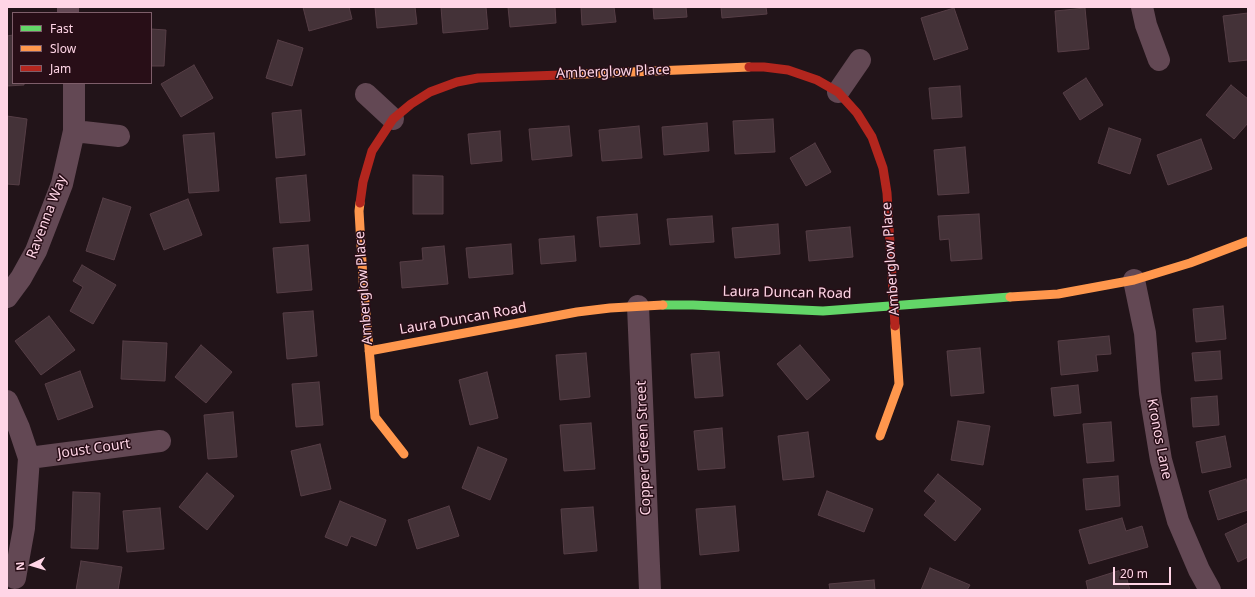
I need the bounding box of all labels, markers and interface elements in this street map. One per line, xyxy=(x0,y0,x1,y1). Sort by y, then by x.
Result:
legend xyxy=(12,12,152,84)
text: Fast xyxy=(50,20,73,37)
text: Slow xyxy=(50,40,76,57)
text: Jam xyxy=(50,60,71,77)
street label: Amberglow Place xyxy=(556,62,670,82)
street label: Ravenna Way xyxy=(23,173,71,261)
street label: Amberglow Place xyxy=(879,202,903,316)
street label: Amberglow Place xyxy=(352,231,376,345)
street label: Laura Duncan Road xyxy=(722,283,852,303)
street label: Laura Duncan Road xyxy=(398,300,528,338)
street label: Copper Green Street xyxy=(633,380,655,516)
street label: Kronos Lane xyxy=(1143,397,1175,481)
street label: Joust Court xyxy=(57,436,131,462)
north arrow xyxy=(12,545,52,585)
scale bar xyxy=(1115,559,1173,585)
text: N xyxy=(12,561,27,571)
text: 20 m xyxy=(1120,565,1148,582)

